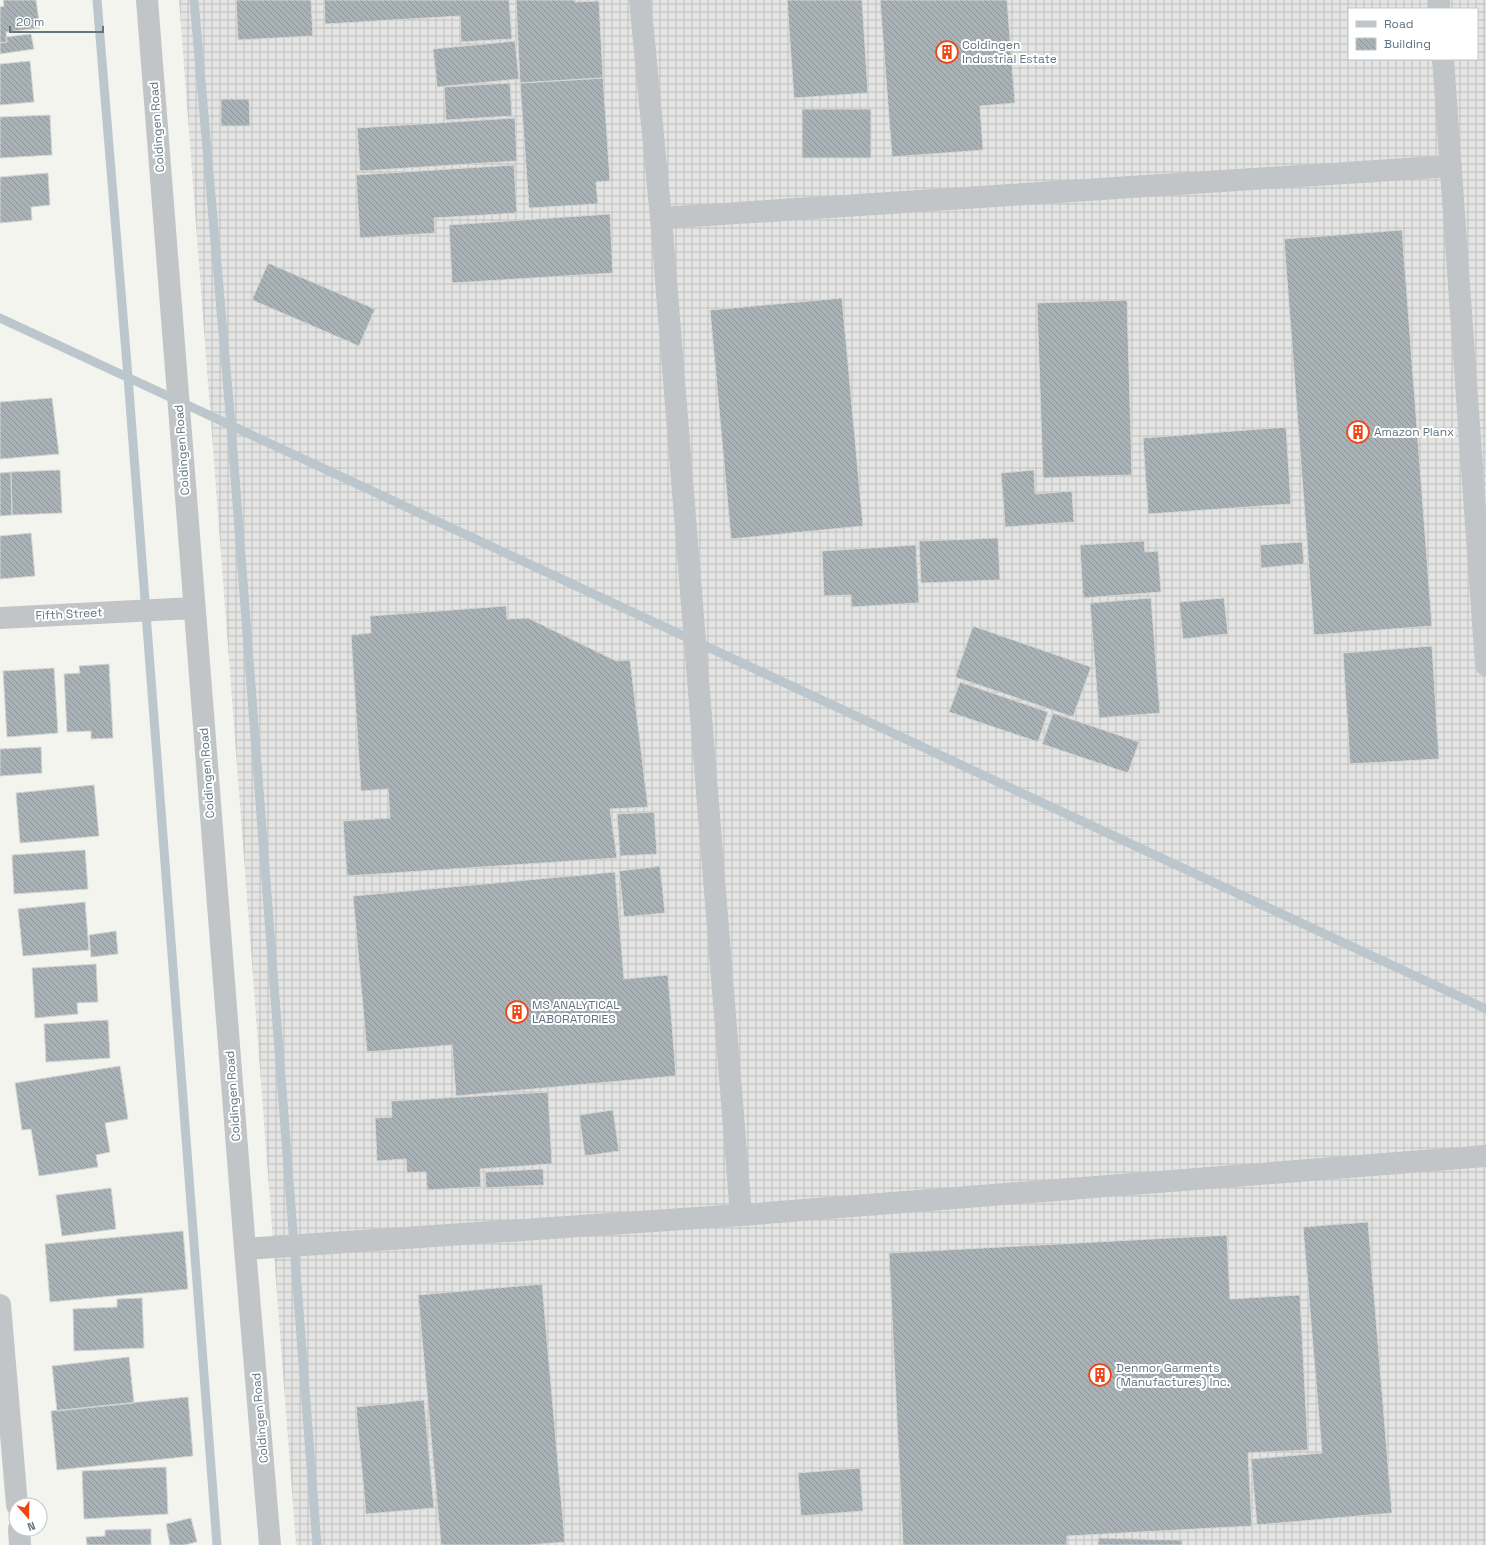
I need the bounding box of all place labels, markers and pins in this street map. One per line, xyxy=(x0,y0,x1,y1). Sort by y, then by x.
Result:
place label: Coldingen Industrial Estate xyxy=(962,37,1057,67)
building icon: Coldingen Industrial Estate xyxy=(934,39,960,65)
building icon: Amazon Planx xyxy=(1345,419,1371,445)
place label: Amazon Planx xyxy=(1374,424,1454,440)
place label: MS ANALYTICAL LABORATORIES xyxy=(532,997,620,1027)
building icon: MS ANALYTICAL LABORATORIES xyxy=(504,999,530,1025)
place label: Denmor Garments (Manufactures) Inc. xyxy=(1116,1360,1230,1390)
building icon: Denmor Garments (Manufactures) Inc. xyxy=(1087,1362,1113,1388)

